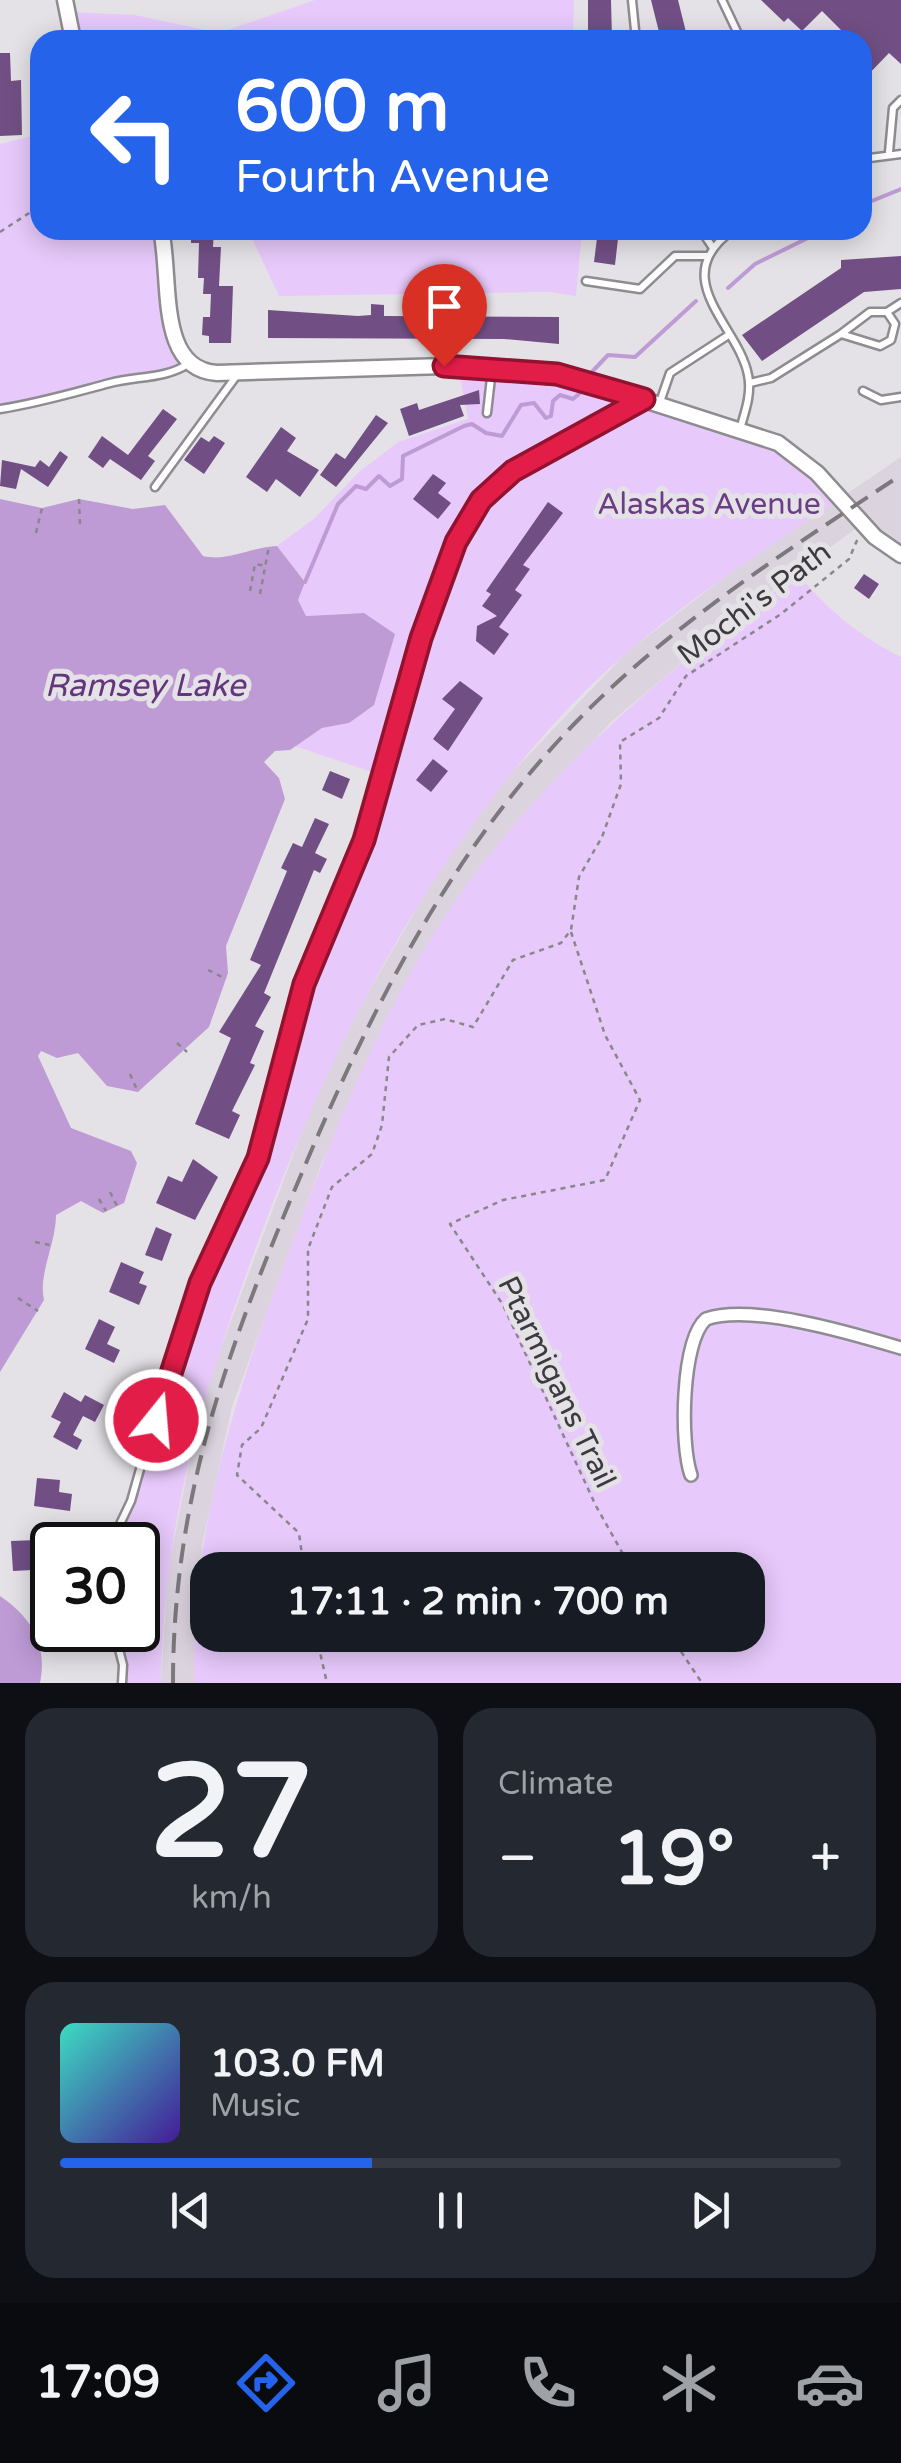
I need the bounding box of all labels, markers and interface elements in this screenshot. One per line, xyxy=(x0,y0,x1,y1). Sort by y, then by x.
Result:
text: 600 m xyxy=(235,66,449,150)
icon: left xyxy=(70,70,200,200)
text: Fourth Avenue xyxy=(235,151,550,205)
pin xyxy=(402,264,487,367)
icon: arrive xyxy=(417,279,472,334)
park label: Alaskas Avenue xyxy=(597,486,821,523)
street label: Mochi's Path xyxy=(670,534,839,673)
water label: Ramsey Lake xyxy=(45,667,247,705)
street label: Ptarmigans Trail xyxy=(489,1270,624,1494)
position arrow xyxy=(104,1368,208,1472)
speed limit sign: 30 xyxy=(30,1522,160,1652)
text: 17:11 · 2 min · 700 m xyxy=(286,1579,669,1625)
text: 27 xyxy=(150,1736,313,1892)
text: Climate xyxy=(498,1765,613,1803)
text: 19° xyxy=(612,1814,735,1904)
text: − xyxy=(498,1826,537,1892)
text: + xyxy=(810,1826,841,1892)
text: km/h xyxy=(191,1879,272,1917)
text: 103.0 FM xyxy=(210,2041,385,2087)
text: Music xyxy=(210,2087,300,2125)
icon: previous xyxy=(163,2183,218,2238)
icon: pause xyxy=(423,2183,478,2238)
icon: next xyxy=(683,2183,738,2238)
icon: directions xyxy=(231,2348,301,2418)
icon: music xyxy=(372,2348,442,2418)
icon: phone xyxy=(513,2348,583,2418)
icon: climate xyxy=(654,2348,724,2418)
icon: car xyxy=(795,2348,865,2418)
text: 17:09 xyxy=(36,2356,160,2410)

